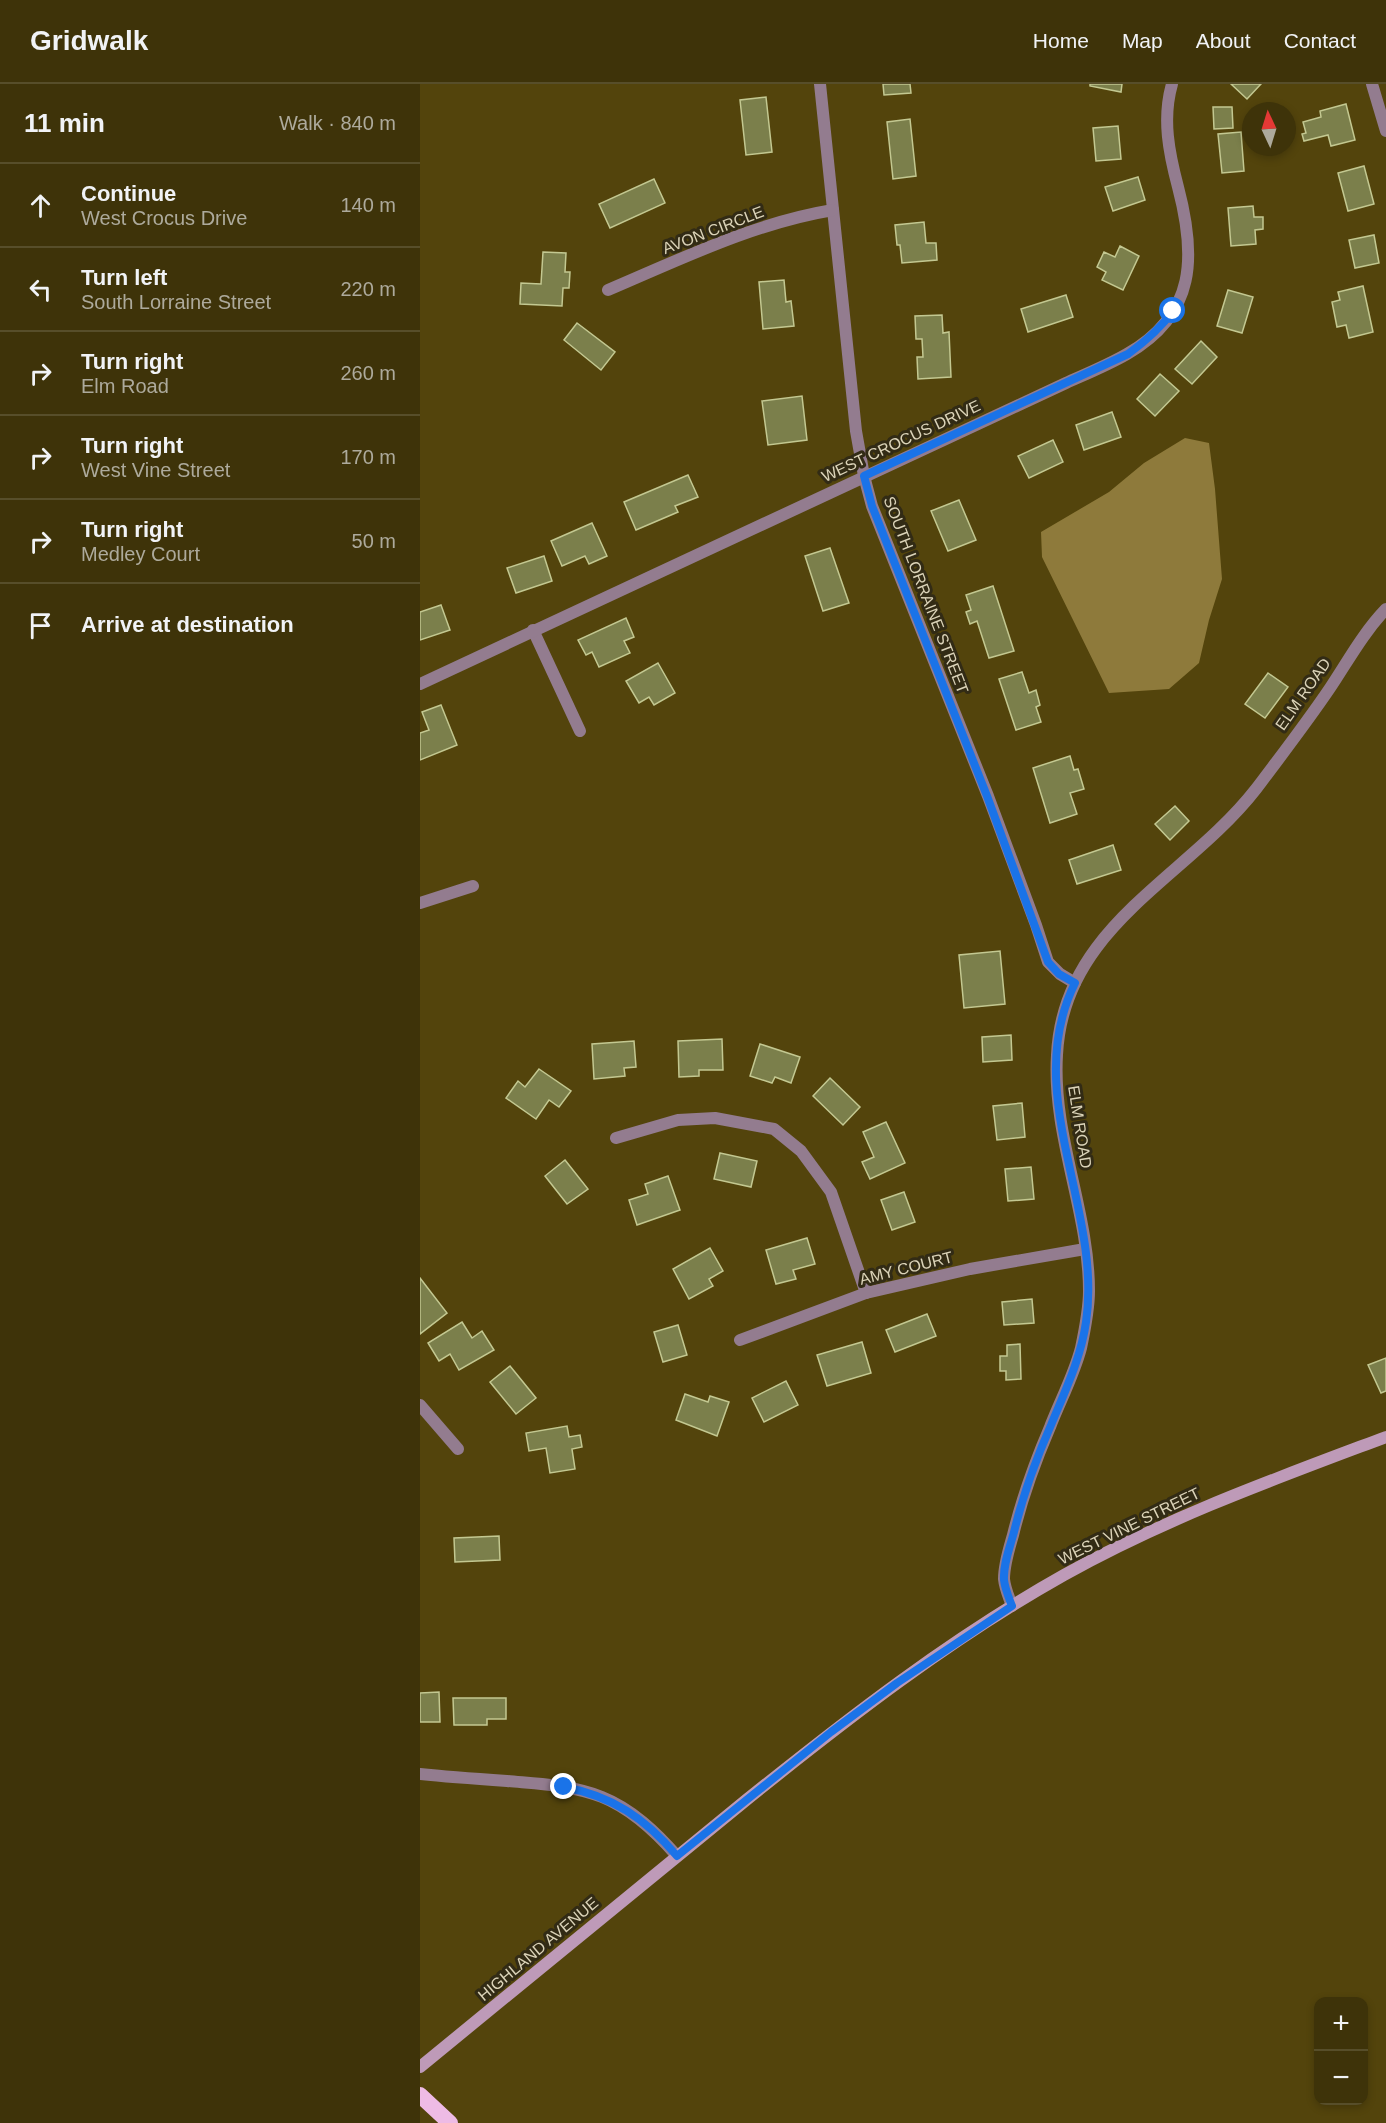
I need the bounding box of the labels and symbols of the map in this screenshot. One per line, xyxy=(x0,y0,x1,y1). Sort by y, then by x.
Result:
north arrow xyxy=(1242,102,1296,156)
street label: AVON CIRCLE xyxy=(660,203,766,257)
route start xyxy=(1159,297,1185,323)
street label: WEST CROCUS DRIVE xyxy=(819,397,983,485)
street label: SOUTH LORRAINE STREET xyxy=(880,494,972,696)
street label: ELM ROAD xyxy=(1272,655,1334,733)
street label: ELM ROAD xyxy=(1065,1084,1095,1170)
street label: AMY COURT xyxy=(858,1248,955,1288)
street label: WEST VINE STREET xyxy=(1055,1484,1203,1568)
route end xyxy=(550,1773,576,1799)
street label: HIGHLAND AVENUE xyxy=(475,1894,601,2004)

